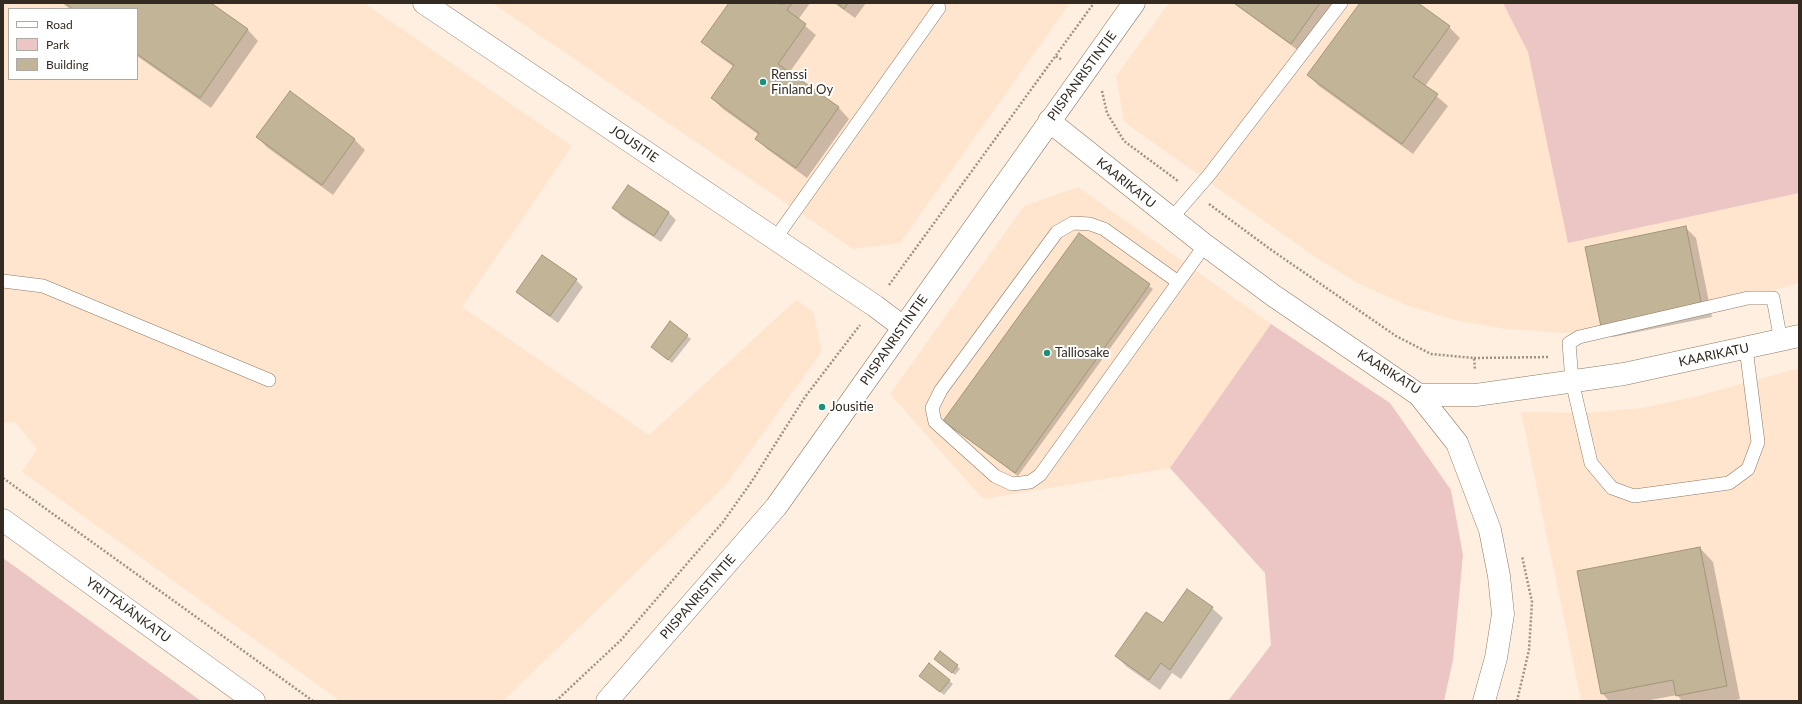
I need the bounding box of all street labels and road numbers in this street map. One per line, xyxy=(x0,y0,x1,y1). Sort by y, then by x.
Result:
street label: PIISPANRISTINTIE xyxy=(1044,28,1120,124)
street label: JOUSITIE xyxy=(607,122,661,166)
street label: KAARIKATU xyxy=(1093,154,1159,212)
street label: PIISPANRISTINTIE xyxy=(857,292,931,388)
street label: KAARIKATU xyxy=(1677,340,1751,370)
street label: KAARIKATU xyxy=(1354,346,1424,398)
street label: PIISPANRISTINTIE xyxy=(657,552,739,642)
street label: YRITTÄJÄNKATU xyxy=(83,574,173,646)

